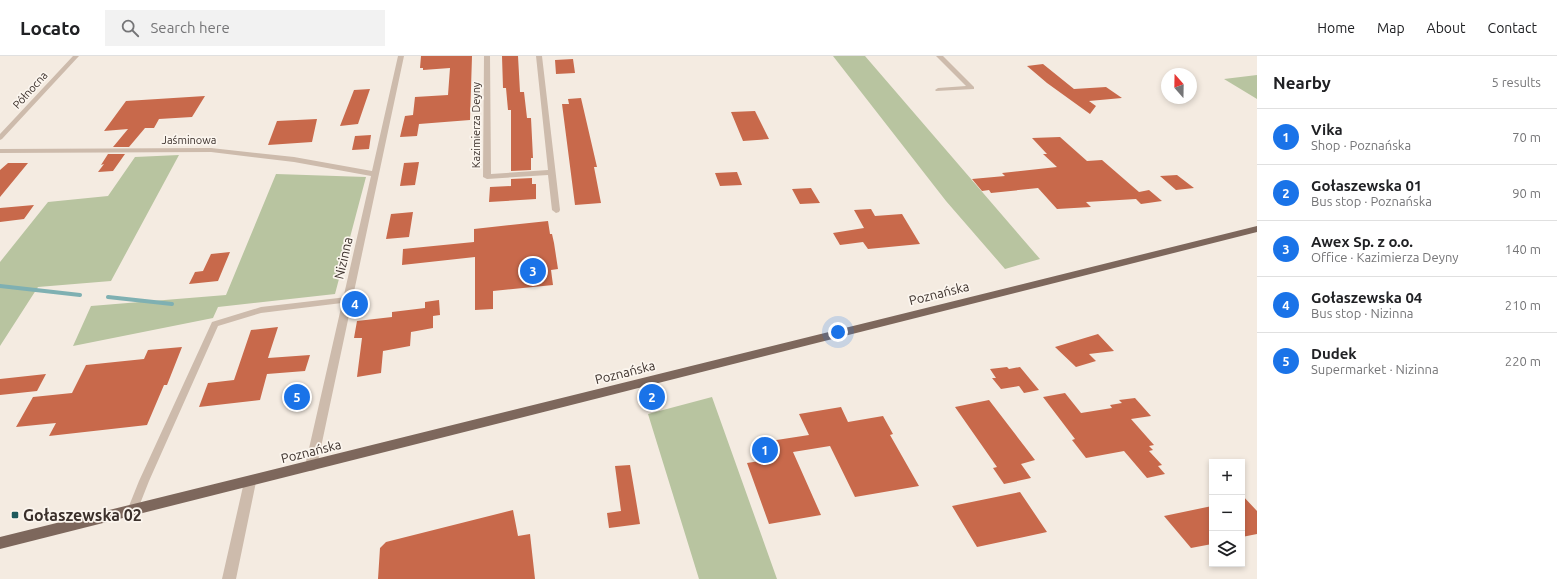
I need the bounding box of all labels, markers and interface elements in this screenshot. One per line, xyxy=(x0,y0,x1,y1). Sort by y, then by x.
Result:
search box xyxy=(105,10,385,46)
text: Locato xyxy=(20,17,81,39)
icon: search xyxy=(119,17,141,39)
text: Search here xyxy=(151,19,230,36)
text: Home xyxy=(1317,20,1355,36)
text: Map xyxy=(1377,20,1405,36)
text: About xyxy=(1427,20,1466,36)
text: Contact xyxy=(1488,20,1537,36)
north arrow xyxy=(1161,68,1197,104)
street label: Północna xyxy=(10,69,50,111)
text: Nearby xyxy=(1273,73,1331,92)
text: 5 results xyxy=(1491,75,1541,89)
street label: Kazimierza Deyny xyxy=(470,81,482,168)
text: Vika xyxy=(1311,121,1343,138)
text: 1 xyxy=(1282,130,1290,144)
text: 70 m xyxy=(1512,130,1541,144)
street label: Jaśminowa xyxy=(162,134,216,146)
text: Shop · Poznańska xyxy=(1311,138,1411,152)
text: Gołaszewska 01 xyxy=(1311,177,1422,194)
text: 2 xyxy=(1282,186,1290,200)
text: 90 m xyxy=(1512,186,1541,200)
text: Bus stop · Poznańska xyxy=(1311,194,1432,208)
text: Awex Sp. z o.o. xyxy=(1311,233,1413,250)
street label: Nizinna xyxy=(331,235,355,281)
text: 3 xyxy=(1282,242,1290,256)
text: 140 m xyxy=(1505,242,1541,256)
text: Office · Kazimierza Deyny xyxy=(1311,250,1459,264)
pin: 3 xyxy=(520,256,546,286)
street label: Poznańska xyxy=(907,279,971,307)
pin: 4 xyxy=(342,289,368,319)
text: Gołaszewska 04 xyxy=(1311,289,1422,306)
text: 4 xyxy=(1282,298,1290,312)
text: 210 m xyxy=(1505,298,1541,312)
text: Bus stop · Nizinna xyxy=(1311,306,1414,320)
your location xyxy=(828,322,848,342)
text: Dudek xyxy=(1311,345,1357,362)
text: 5 xyxy=(1282,354,1290,368)
text: 220 m xyxy=(1505,354,1541,368)
street label: Poznańska xyxy=(593,358,657,386)
text: Supermarket · Nizinna xyxy=(1311,362,1439,376)
pin: 5 xyxy=(284,382,310,412)
pin: 2 xyxy=(639,382,665,412)
pin: 1 xyxy=(752,435,778,465)
street label: Poznańska xyxy=(279,437,343,465)
map controls xyxy=(1209,459,1245,567)
button: + xyxy=(1209,459,1245,495)
button: − xyxy=(1209,495,1245,531)
place label: Gołaszewska 02 xyxy=(23,506,142,524)
marker: Gołaszewska 02 xyxy=(10,510,20,520)
button: layers xyxy=(1209,531,1245,567)

